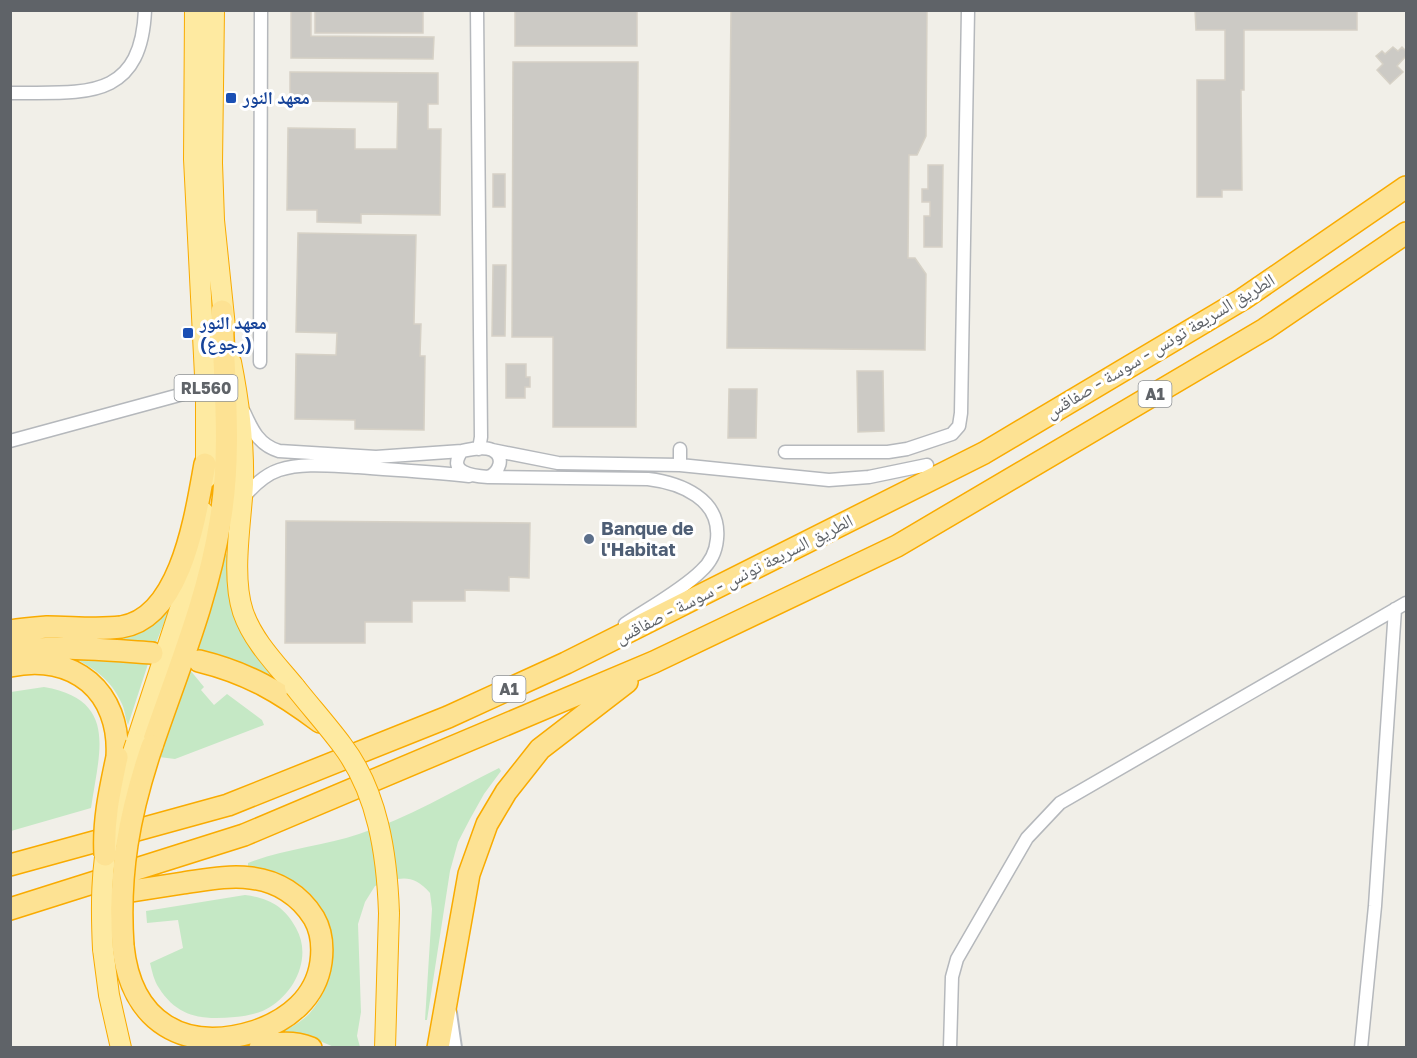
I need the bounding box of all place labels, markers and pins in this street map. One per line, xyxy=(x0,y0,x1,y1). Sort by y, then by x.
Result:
place label: معهد النور xyxy=(242,86,310,108)
marker: معهد النور xyxy=(224,91,238,105)
place label: معهد النور (رجوع) xyxy=(199,311,267,355)
marker: معهد النور (رجوع) xyxy=(181,326,195,340)
place label: Banque de l'Habitat xyxy=(601,517,694,560)
marker: Banque de l'Habitat xyxy=(582,532,596,546)

